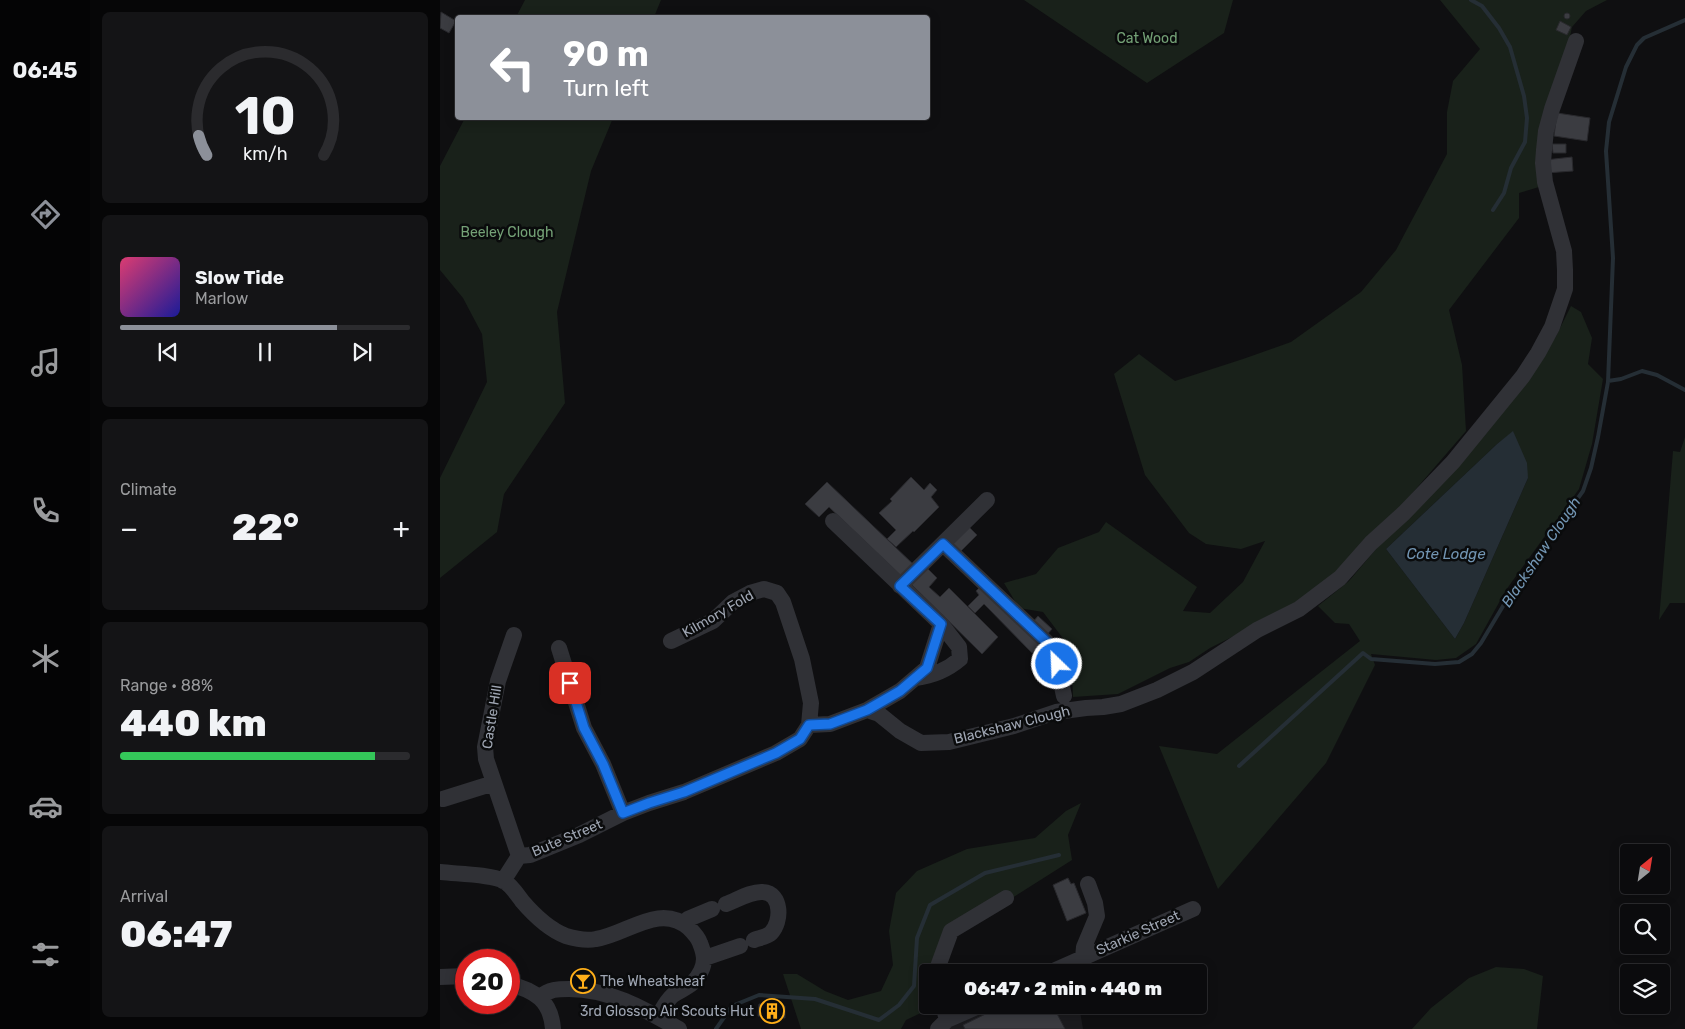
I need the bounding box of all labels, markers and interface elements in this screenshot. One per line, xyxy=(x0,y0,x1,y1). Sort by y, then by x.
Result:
park label: Cat Wood xyxy=(1117,30,1178,47)
text: 90 m xyxy=(563,33,649,75)
icon: left xyxy=(480,35,545,100)
text: 06:45 xyxy=(13,57,77,84)
text: Turn left xyxy=(563,75,649,102)
text: 10 xyxy=(234,85,296,147)
text: km/h xyxy=(243,143,287,164)
icon: directions xyxy=(28,197,63,232)
park label: Beeley Clough xyxy=(461,224,553,241)
text: Slow Tide xyxy=(195,266,284,289)
text: Marlow xyxy=(195,289,248,308)
icon: previous xyxy=(154,338,182,366)
icon: pause xyxy=(251,338,279,366)
icon: next xyxy=(348,338,376,366)
icon: music xyxy=(28,345,63,380)
text: Climate xyxy=(120,480,177,499)
icon: phone xyxy=(28,493,63,528)
water label: Blackshaw Clough xyxy=(1498,494,1584,610)
text: 22° xyxy=(232,504,299,550)
text: − xyxy=(120,512,138,545)
text: + xyxy=(393,512,410,545)
water label: Cote Lodge xyxy=(1406,545,1486,563)
street label: Kilmory Fold xyxy=(679,587,757,641)
position arrow xyxy=(1030,637,1082,689)
icon: climate xyxy=(28,641,63,676)
pin xyxy=(549,662,591,704)
icon: arrive xyxy=(556,669,584,697)
text: Range · 88% xyxy=(120,676,213,695)
street label: Castle Hill xyxy=(479,684,505,750)
text: 440 km xyxy=(120,700,267,746)
street label: Blackshaw Clough xyxy=(952,702,1072,748)
icon: car xyxy=(28,789,63,824)
street label: Bute Street xyxy=(529,815,605,860)
north arrow xyxy=(1620,844,1670,894)
map controls xyxy=(1620,844,1670,1014)
text: Arrival xyxy=(120,887,168,906)
button: search xyxy=(1620,904,1670,954)
street label: Starkie Street xyxy=(1094,907,1183,959)
text: 06:47 xyxy=(120,911,232,957)
icon: filters xyxy=(28,937,63,972)
speed limit sign: 20 xyxy=(455,949,520,1014)
button: layers xyxy=(1620,964,1670,1014)
bar icon: The Wheatsheaf xyxy=(570,968,596,994)
place label: The Wheatsheaf xyxy=(600,973,705,990)
text: 06:47 · 2 min · 440 m xyxy=(964,977,1162,1000)
building icon: 3rd Glossop Air Scouts Hut xyxy=(759,998,785,1024)
place label: 3rd Glossop Air Scouts Hut xyxy=(580,1003,755,1020)

